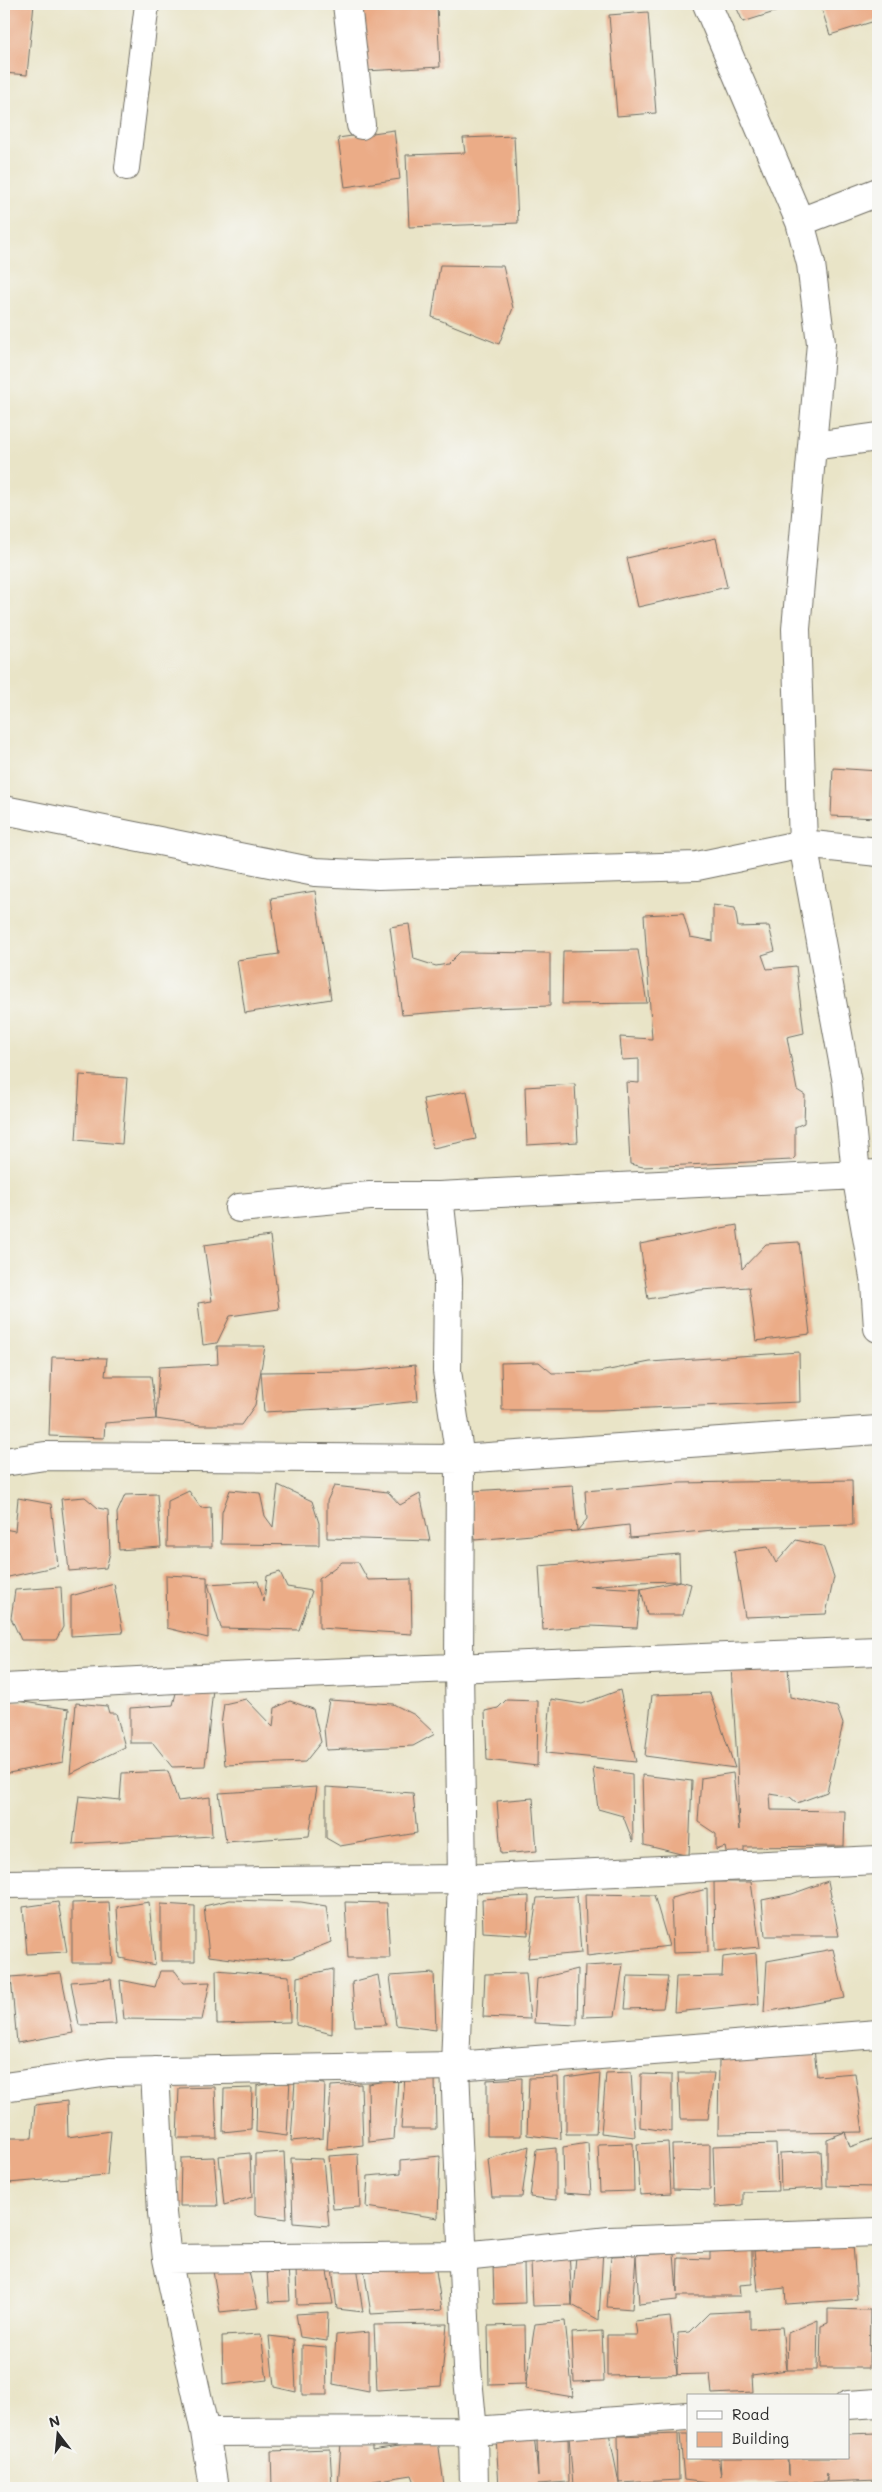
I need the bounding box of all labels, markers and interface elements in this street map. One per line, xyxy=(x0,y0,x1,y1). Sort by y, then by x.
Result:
legend xyxy=(687,2394,850,2460)
text: Road xyxy=(732,2404,769,2424)
north arrow xyxy=(32,2410,82,2460)
text: N xyxy=(47,2410,62,2432)
text: Building xyxy=(732,2428,789,2448)

